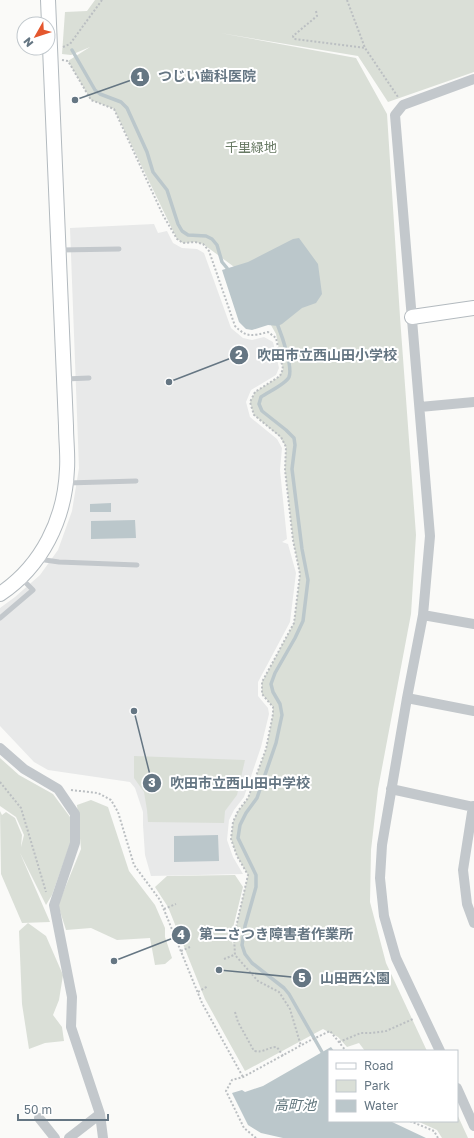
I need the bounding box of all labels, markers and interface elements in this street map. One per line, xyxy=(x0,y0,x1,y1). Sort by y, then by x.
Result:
north arrow xyxy=(16,16,56,56)
text: N xyxy=(20,35,36,50)
callout: つじい歯科医院 xyxy=(130,64,264,90)
text: つじい歯科医院 xyxy=(158,67,256,84)
text: 1 xyxy=(137,69,143,84)
park label: 千里緑地 xyxy=(225,139,277,155)
callout: 吹田市立西山田小学校 xyxy=(229,342,405,368)
text: 吹田市立西山田小学校 xyxy=(257,346,397,363)
text: 2 xyxy=(235,347,243,362)
callout: 吹田市立西山田中学校 xyxy=(142,770,318,796)
text: 吹田市立西山田中学校 xyxy=(170,774,310,791)
text: 3 xyxy=(148,775,156,790)
callout: 第二さつき障害者作業所 xyxy=(171,922,361,948)
text: 第二さつき障害者作業所 xyxy=(199,925,353,942)
text: 4 xyxy=(177,927,185,942)
callout: 山田西公園 xyxy=(292,965,398,991)
text: 山田西公園 xyxy=(320,969,390,986)
text: 5 xyxy=(298,970,306,985)
legend xyxy=(328,1050,458,1122)
text: Road xyxy=(364,1058,393,1073)
text: Park xyxy=(364,1078,390,1093)
scale bar xyxy=(18,1096,108,1122)
water label: 高町池 xyxy=(274,1096,318,1113)
text: Water xyxy=(364,1098,398,1113)
text: 50 m xyxy=(24,1102,52,1117)

